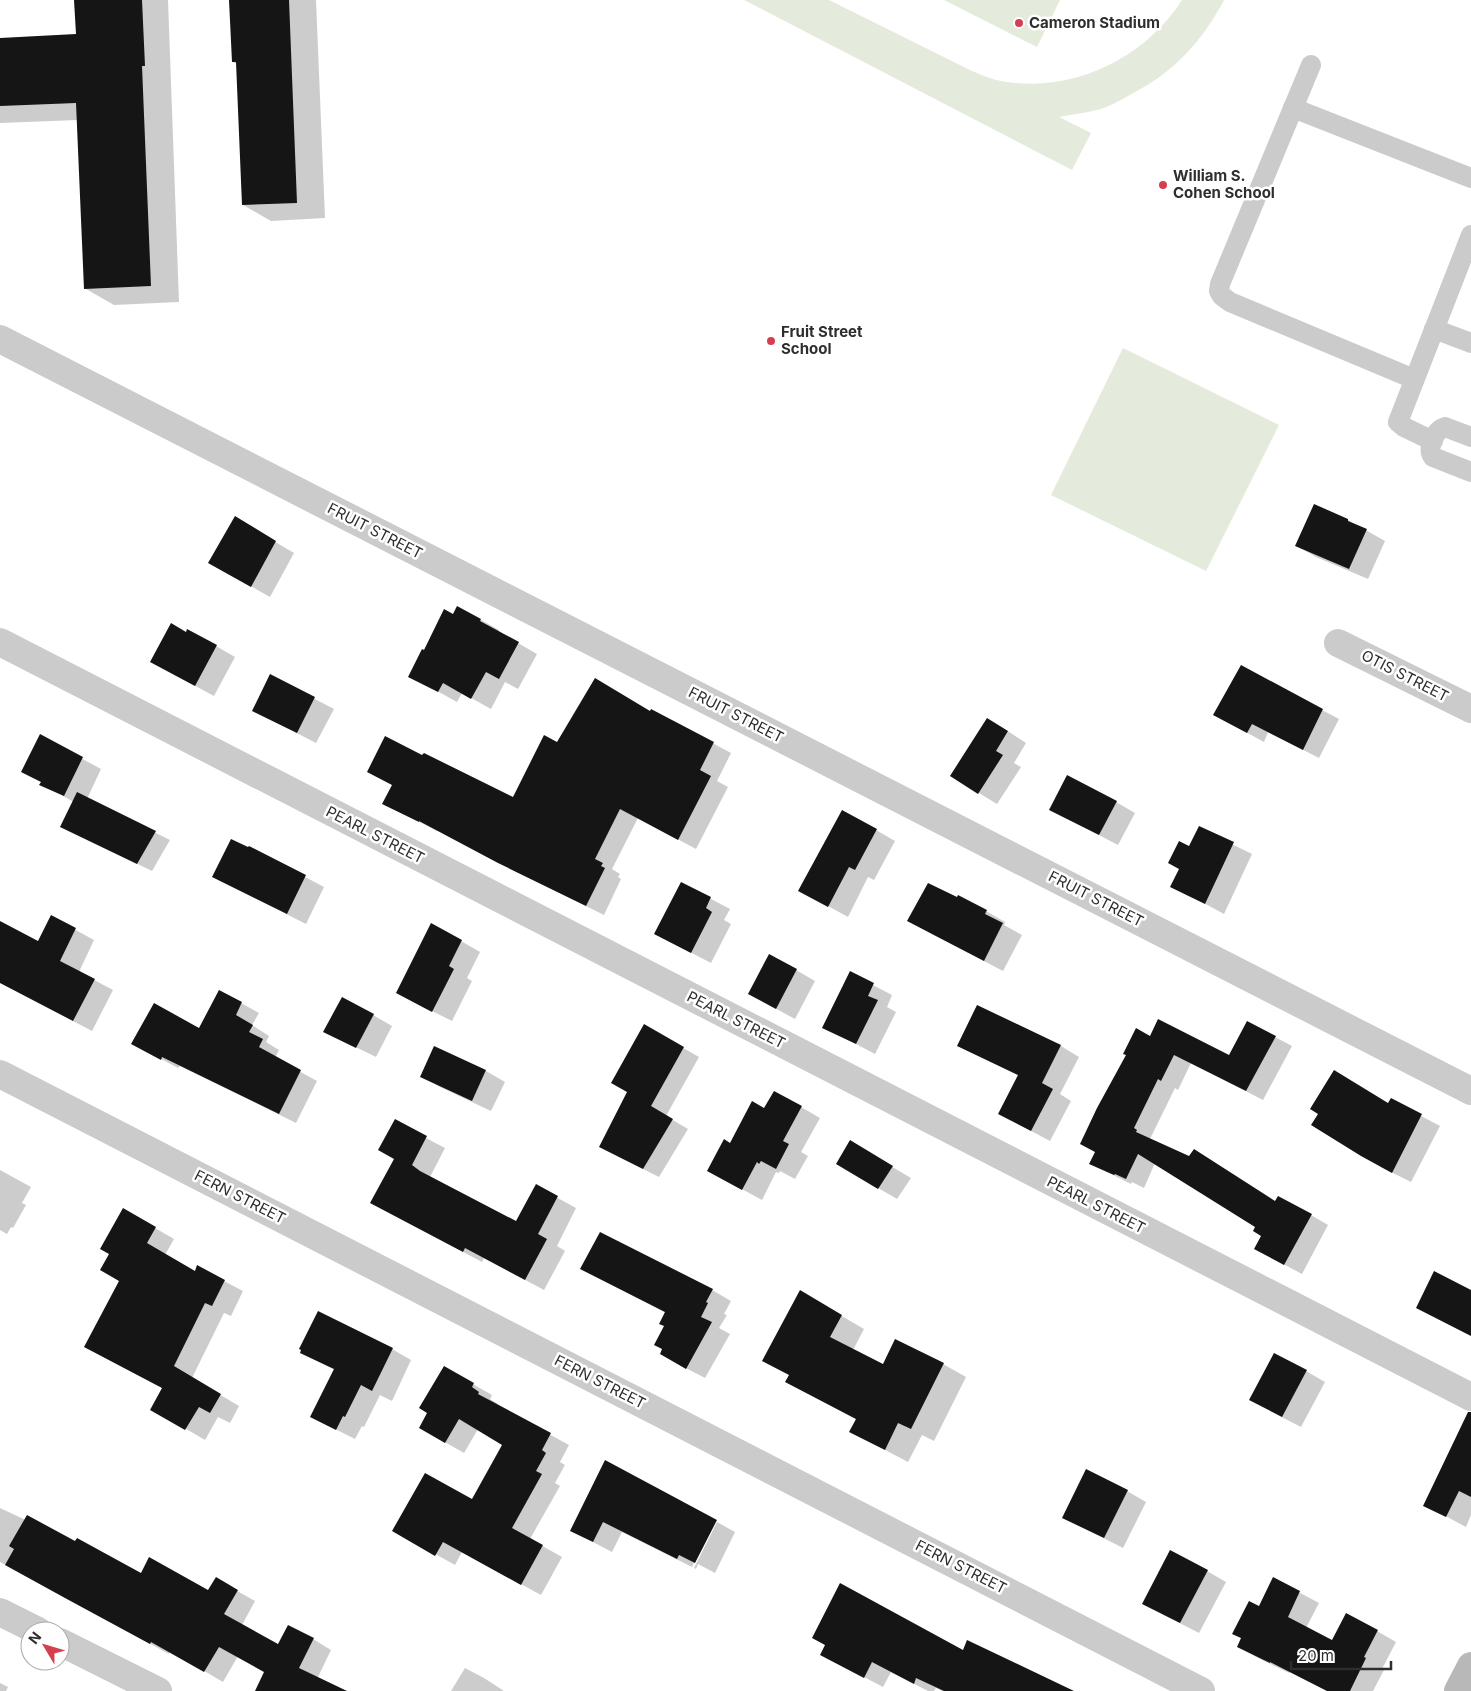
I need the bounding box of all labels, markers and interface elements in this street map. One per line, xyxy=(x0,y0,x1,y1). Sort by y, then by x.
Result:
place label: Cameron Stadium xyxy=(1029,13,1160,32)
marker: Cameron Stadium xyxy=(1013,17,1025,29)
place label: William S. Cohen School xyxy=(1173,166,1275,202)
marker: William S. Cohen School xyxy=(1157,179,1169,191)
place label: Fruit Street School xyxy=(781,322,863,358)
marker: Fruit Street School xyxy=(765,335,777,347)
street label: FRUIT STREET xyxy=(324,498,426,563)
street label: OTIS STREET xyxy=(1358,645,1452,706)
street label: FRUIT STREET xyxy=(685,682,787,747)
street label: PEARL STREET xyxy=(323,802,428,868)
street label: FRUIT STREET xyxy=(1045,866,1147,931)
street label: PEARL STREET xyxy=(684,987,789,1053)
street label: FERN STREET xyxy=(191,1165,289,1228)
street label: PEARL STREET xyxy=(1044,1172,1149,1238)
street label: FERN STREET xyxy=(551,1350,649,1413)
street label: FERN STREET xyxy=(912,1535,1010,1598)
north arrow xyxy=(20,1621,70,1671)
text: N xyxy=(24,1628,44,1647)
scale bar xyxy=(1291,1638,1391,1670)
text: 20 m xyxy=(1298,1646,1334,1665)

